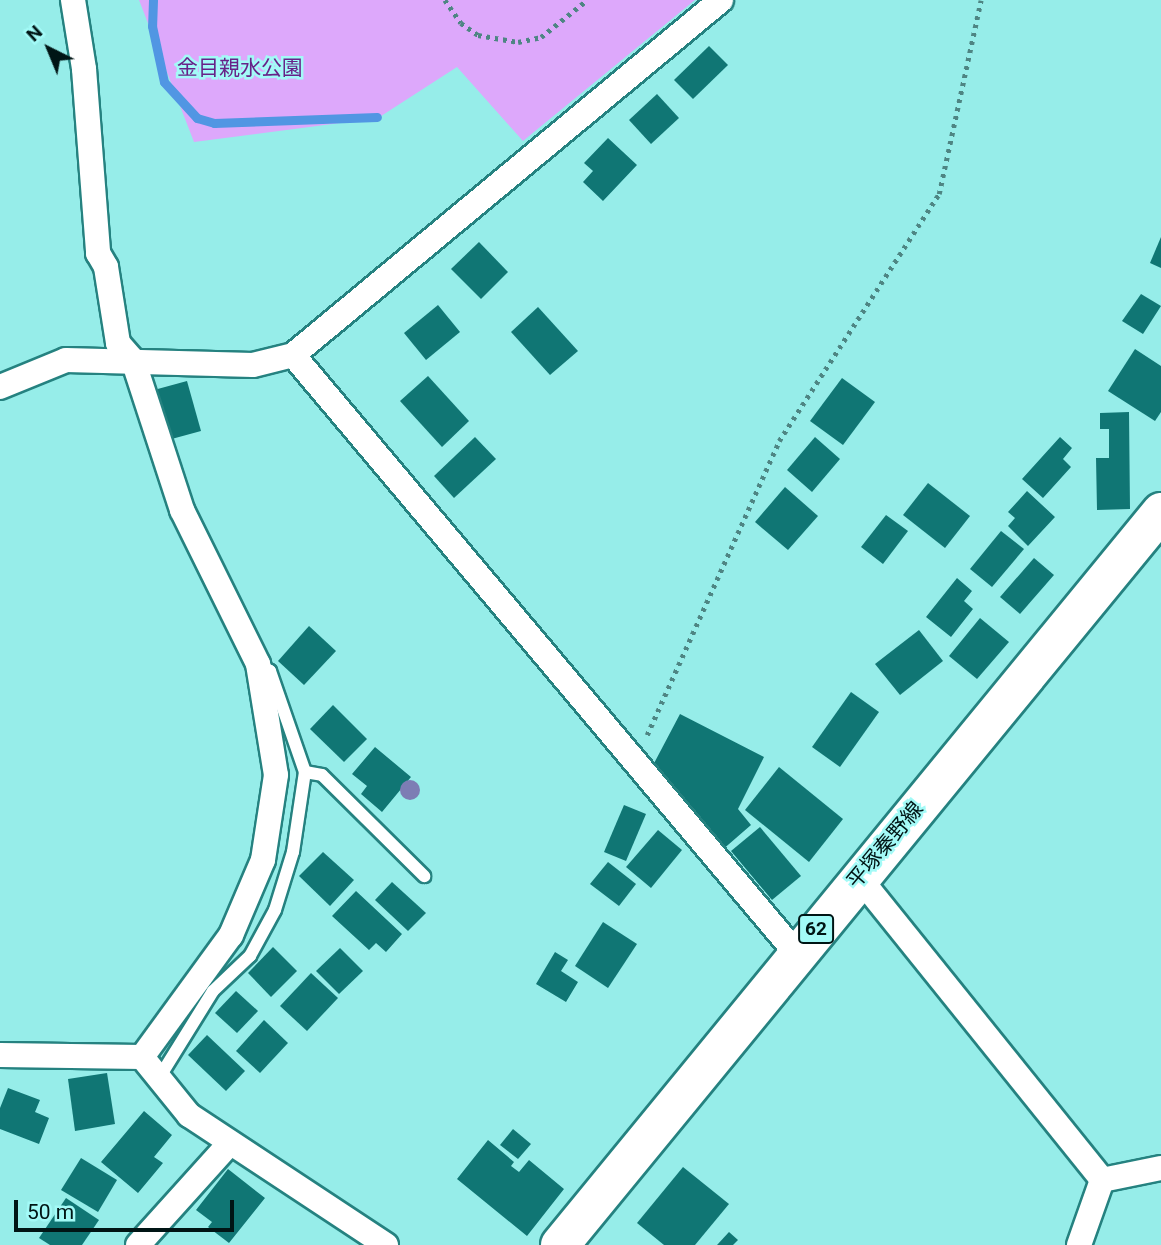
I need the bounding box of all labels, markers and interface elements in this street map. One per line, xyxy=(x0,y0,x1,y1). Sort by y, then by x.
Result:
north arrow xyxy=(14,14,84,84)
text: N xyxy=(22,20,47,46)
park label: 金目親水公園 xyxy=(177,55,303,81)
street label: 平塚秦野線 xyxy=(842,797,928,893)
road number: 62 xyxy=(797,914,835,945)
scale bar xyxy=(18,1186,238,1230)
text: 50 m xyxy=(27,1200,74,1224)

